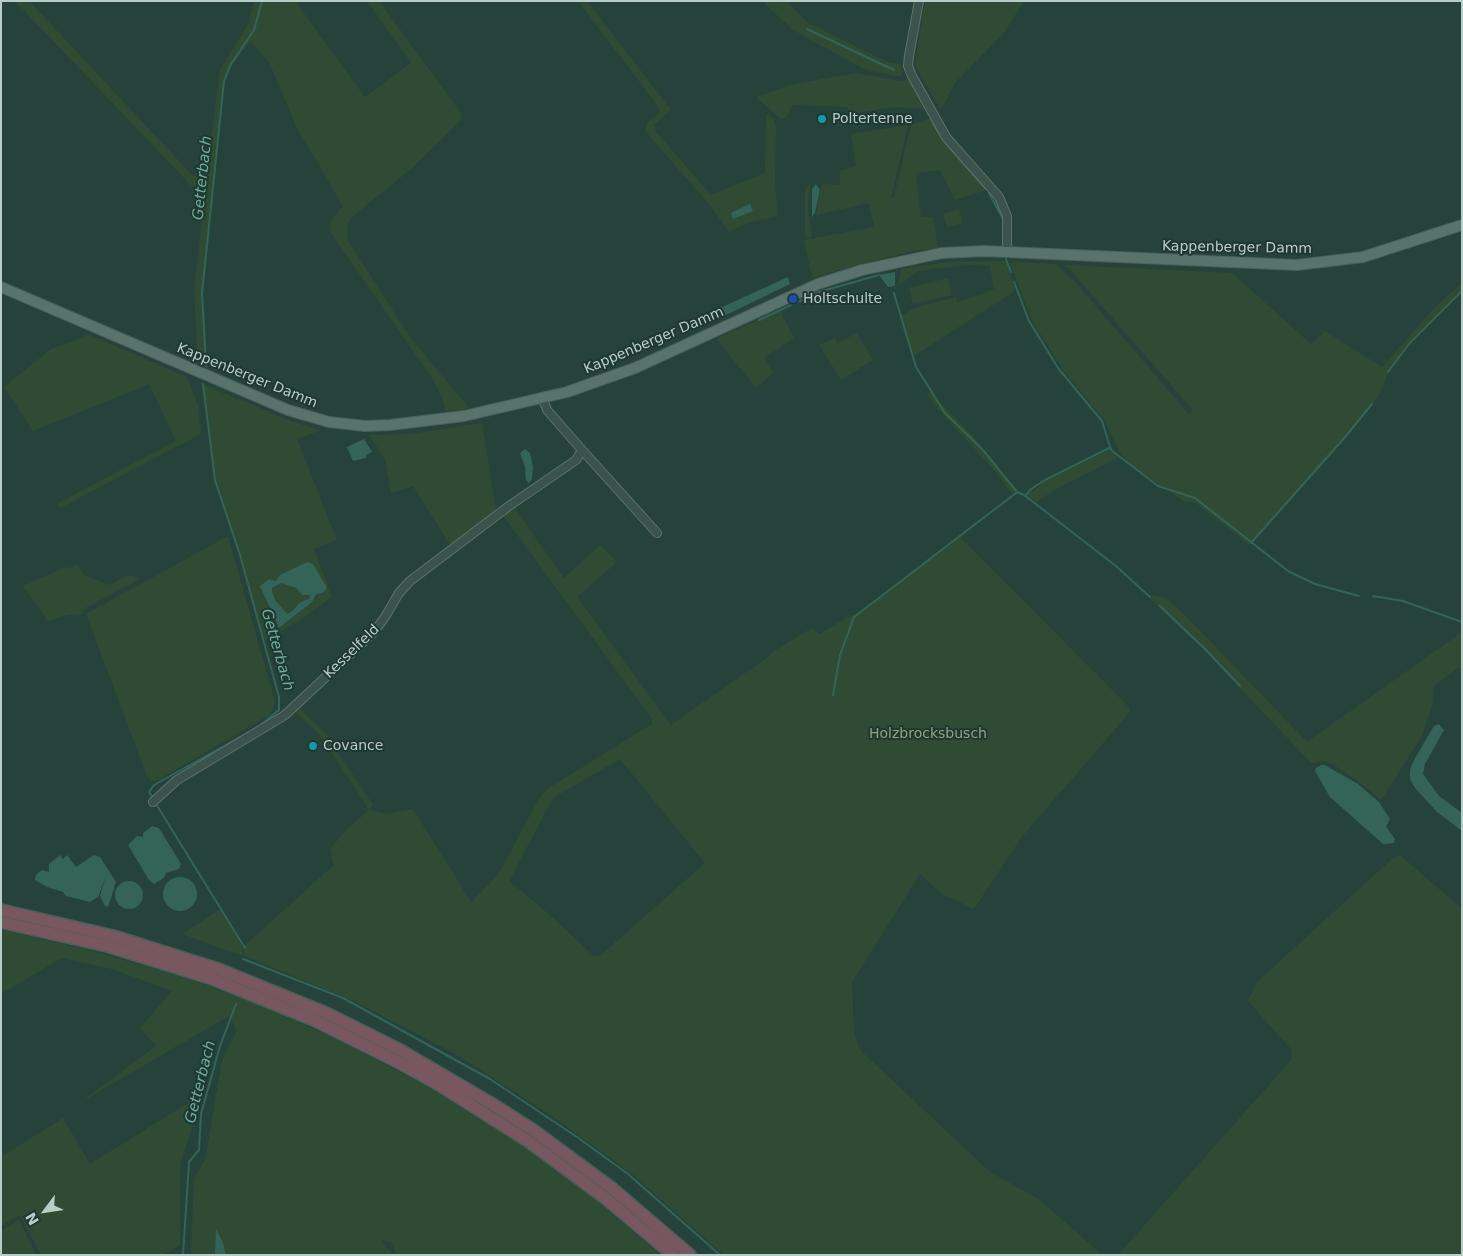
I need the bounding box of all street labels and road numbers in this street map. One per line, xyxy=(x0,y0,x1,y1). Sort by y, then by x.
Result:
street label: Kappenberger Damm xyxy=(1162,238,1312,258)
street label: Kappenberger Damm xyxy=(582,304,726,378)
street label: Kappenberger Damm xyxy=(174,340,320,412)
street label: Kesselfeld xyxy=(321,621,383,683)

